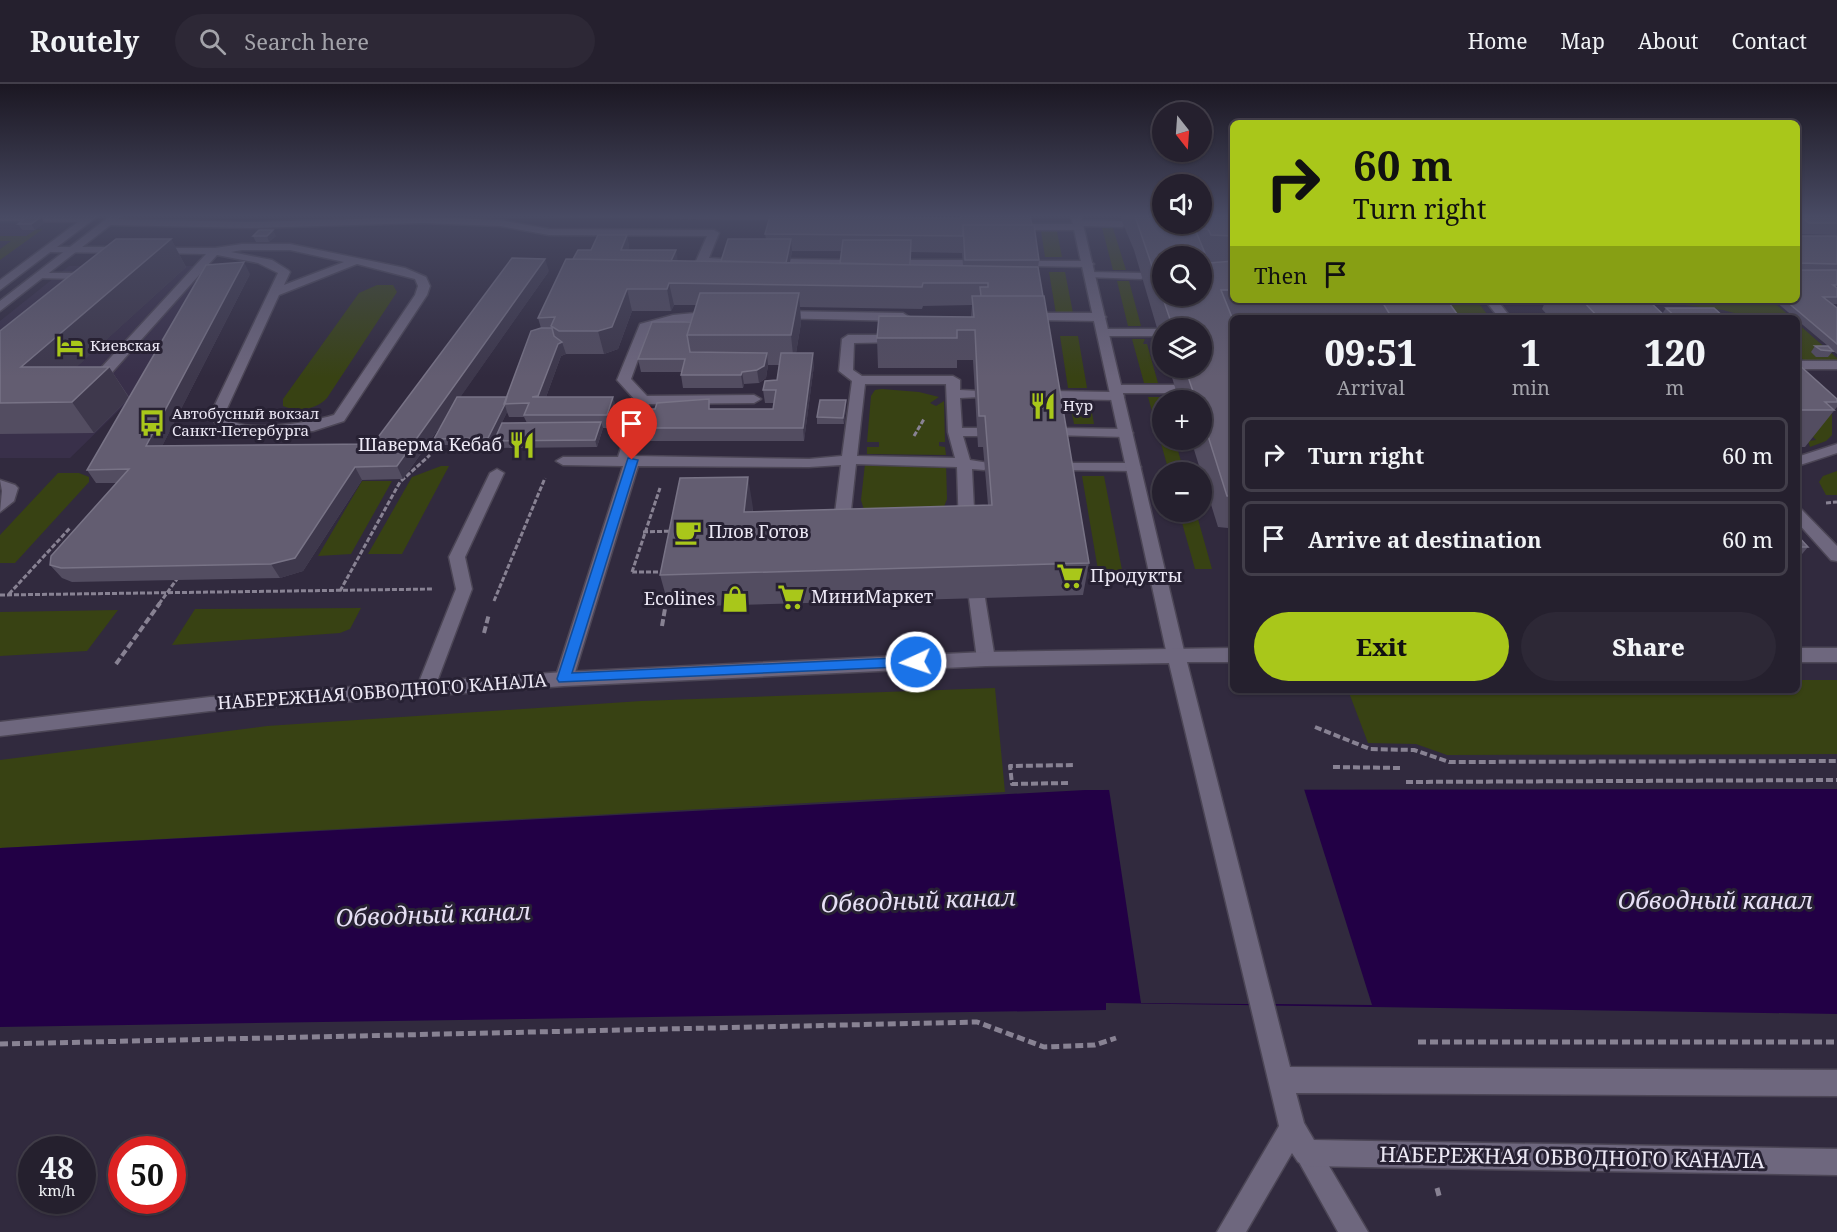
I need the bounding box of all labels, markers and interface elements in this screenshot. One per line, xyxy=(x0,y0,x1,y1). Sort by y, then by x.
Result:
search box xyxy=(175,14,595,68)
text: Routely xyxy=(30,22,139,60)
icon: search xyxy=(196,25,229,58)
text: Search here xyxy=(244,26,369,56)
text: Home xyxy=(1468,27,1528,55)
text: Map xyxy=(1561,27,1605,55)
text: About xyxy=(1638,27,1699,55)
text: Contact xyxy=(1732,27,1807,55)
north arrow xyxy=(1152,102,1212,162)
map controls xyxy=(1152,102,1212,522)
text: 60 m xyxy=(1353,136,1453,193)
icon: right xyxy=(1254,144,1332,222)
button: sound xyxy=(1152,174,1212,234)
text: Turn right xyxy=(1353,190,1486,227)
button: search xyxy=(1152,246,1212,306)
icon: arrive xyxy=(1319,258,1352,291)
text: Then xyxy=(1254,260,1307,290)
button: layers xyxy=(1152,318,1212,378)
text: 09:51 xyxy=(1324,328,1417,377)
text: 1 xyxy=(1521,328,1541,377)
text: 120 xyxy=(1644,328,1706,377)
hotel icon: Киевская xyxy=(55,331,85,361)
place label: Киевская xyxy=(90,335,160,355)
text: Arrival xyxy=(1337,374,1405,401)
text: min xyxy=(1512,374,1550,401)
text: m xyxy=(1666,374,1684,401)
button: + xyxy=(1152,390,1212,450)
restaurant icon: Нур xyxy=(1028,391,1058,421)
place label: Нур xyxy=(1063,395,1093,415)
pin xyxy=(606,398,657,460)
place label: Автобусный вокзал Санкт-Петербурга xyxy=(172,403,319,440)
icon: arrive xyxy=(615,407,648,440)
bus stop icon: Автобусный вокзал Санкт-Петербурга xyxy=(137,408,167,438)
restaurant icon: Шаверма Кебаб xyxy=(507,430,537,460)
place label: Шаверма Кебаб xyxy=(358,432,502,456)
icon: right xyxy=(1257,438,1290,471)
text: Turn right xyxy=(1308,440,1424,470)
text: 60 m xyxy=(1722,440,1773,470)
button: − xyxy=(1152,462,1212,522)
cafe icon: Плов Готов xyxy=(673,517,703,547)
place label: Плов Готов xyxy=(708,519,809,543)
icon: arrive xyxy=(1257,522,1290,555)
text: Arrive at destination xyxy=(1308,524,1542,554)
text: 60 m xyxy=(1722,524,1773,554)
supermarket icon: Продукты xyxy=(1055,561,1085,591)
place label: Продукты xyxy=(1090,563,1183,587)
supermarket icon: МиниМаркет xyxy=(776,582,806,612)
shop icon: Ecolines xyxy=(720,584,750,614)
place label: МиниМаркет xyxy=(811,584,934,608)
place label: Ecolines xyxy=(644,586,715,610)
button: Exit xyxy=(1254,612,1509,681)
button: Share xyxy=(1521,612,1776,681)
position arrow xyxy=(884,630,948,694)
street label: НАБЕРЕЖНАЯ ОБВОДНОГО КАНАЛА xyxy=(216,667,548,714)
water label: Обводный канал xyxy=(820,880,1016,919)
water label: Обводный канал xyxy=(1617,883,1813,916)
water label: Обводный канал xyxy=(335,894,531,933)
speed limit sign: 50 xyxy=(108,1136,186,1214)
street label: НАБЕРЕЖНАЯ ОБВОДНОГО КАНАЛА xyxy=(1379,1140,1765,1174)
text: 48 xyxy=(40,1147,74,1188)
text: km/h xyxy=(39,1180,75,1200)

